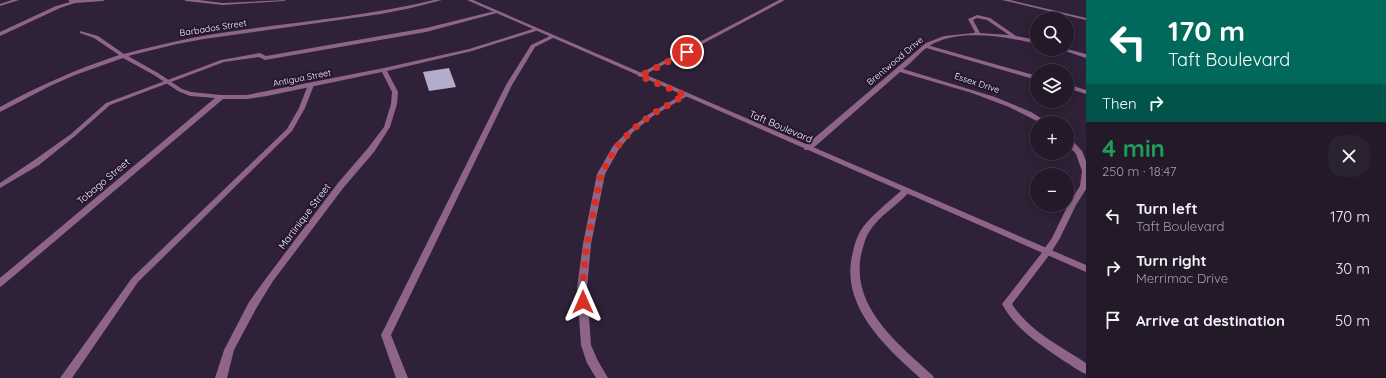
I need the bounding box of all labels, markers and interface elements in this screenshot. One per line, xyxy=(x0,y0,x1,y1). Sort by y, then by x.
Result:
map controls xyxy=(1030,12,1074,212)
button: search xyxy=(1030,12,1074,56)
text: 170 m xyxy=(1168,13,1245,48)
icon: left xyxy=(1102,16,1154,68)
street label: Barbados Street xyxy=(179,17,247,38)
street label: Brentwood Drive xyxy=(864,34,925,87)
pin xyxy=(670,35,704,69)
icon: arrive xyxy=(676,41,698,63)
text: Taft Boulevard xyxy=(1168,48,1290,71)
button: layers xyxy=(1030,64,1074,108)
street label: Antigua Street xyxy=(272,66,332,89)
street label: Essex Drive xyxy=(953,70,1001,95)
icon: right xyxy=(1145,92,1167,114)
text: Then xyxy=(1102,94,1137,113)
street label: Taft Boulevard xyxy=(747,107,815,146)
button: + xyxy=(1030,116,1074,160)
text: 4 min xyxy=(1102,133,1165,163)
button: close xyxy=(1328,135,1370,177)
street label: Tobago Street xyxy=(74,155,133,207)
text: 250 m · 18:47 xyxy=(1102,163,1176,179)
button: − xyxy=(1030,168,1074,212)
street label: Martinique Street xyxy=(275,180,334,252)
text: Turn left xyxy=(1136,199,1198,218)
icon: left xyxy=(1102,205,1124,227)
text: 170 m xyxy=(1330,207,1370,226)
text: Taft Boulevard xyxy=(1136,218,1224,234)
text: Turn right xyxy=(1136,251,1207,270)
icon: right xyxy=(1102,257,1124,279)
text: 30 m xyxy=(1335,259,1370,278)
text: Merrimac Drive xyxy=(1136,270,1228,286)
position arrow xyxy=(562,281,604,323)
icon: arrive xyxy=(1102,309,1124,331)
text: Arrive at destination xyxy=(1136,311,1285,330)
text: 50 m xyxy=(1335,311,1370,330)

